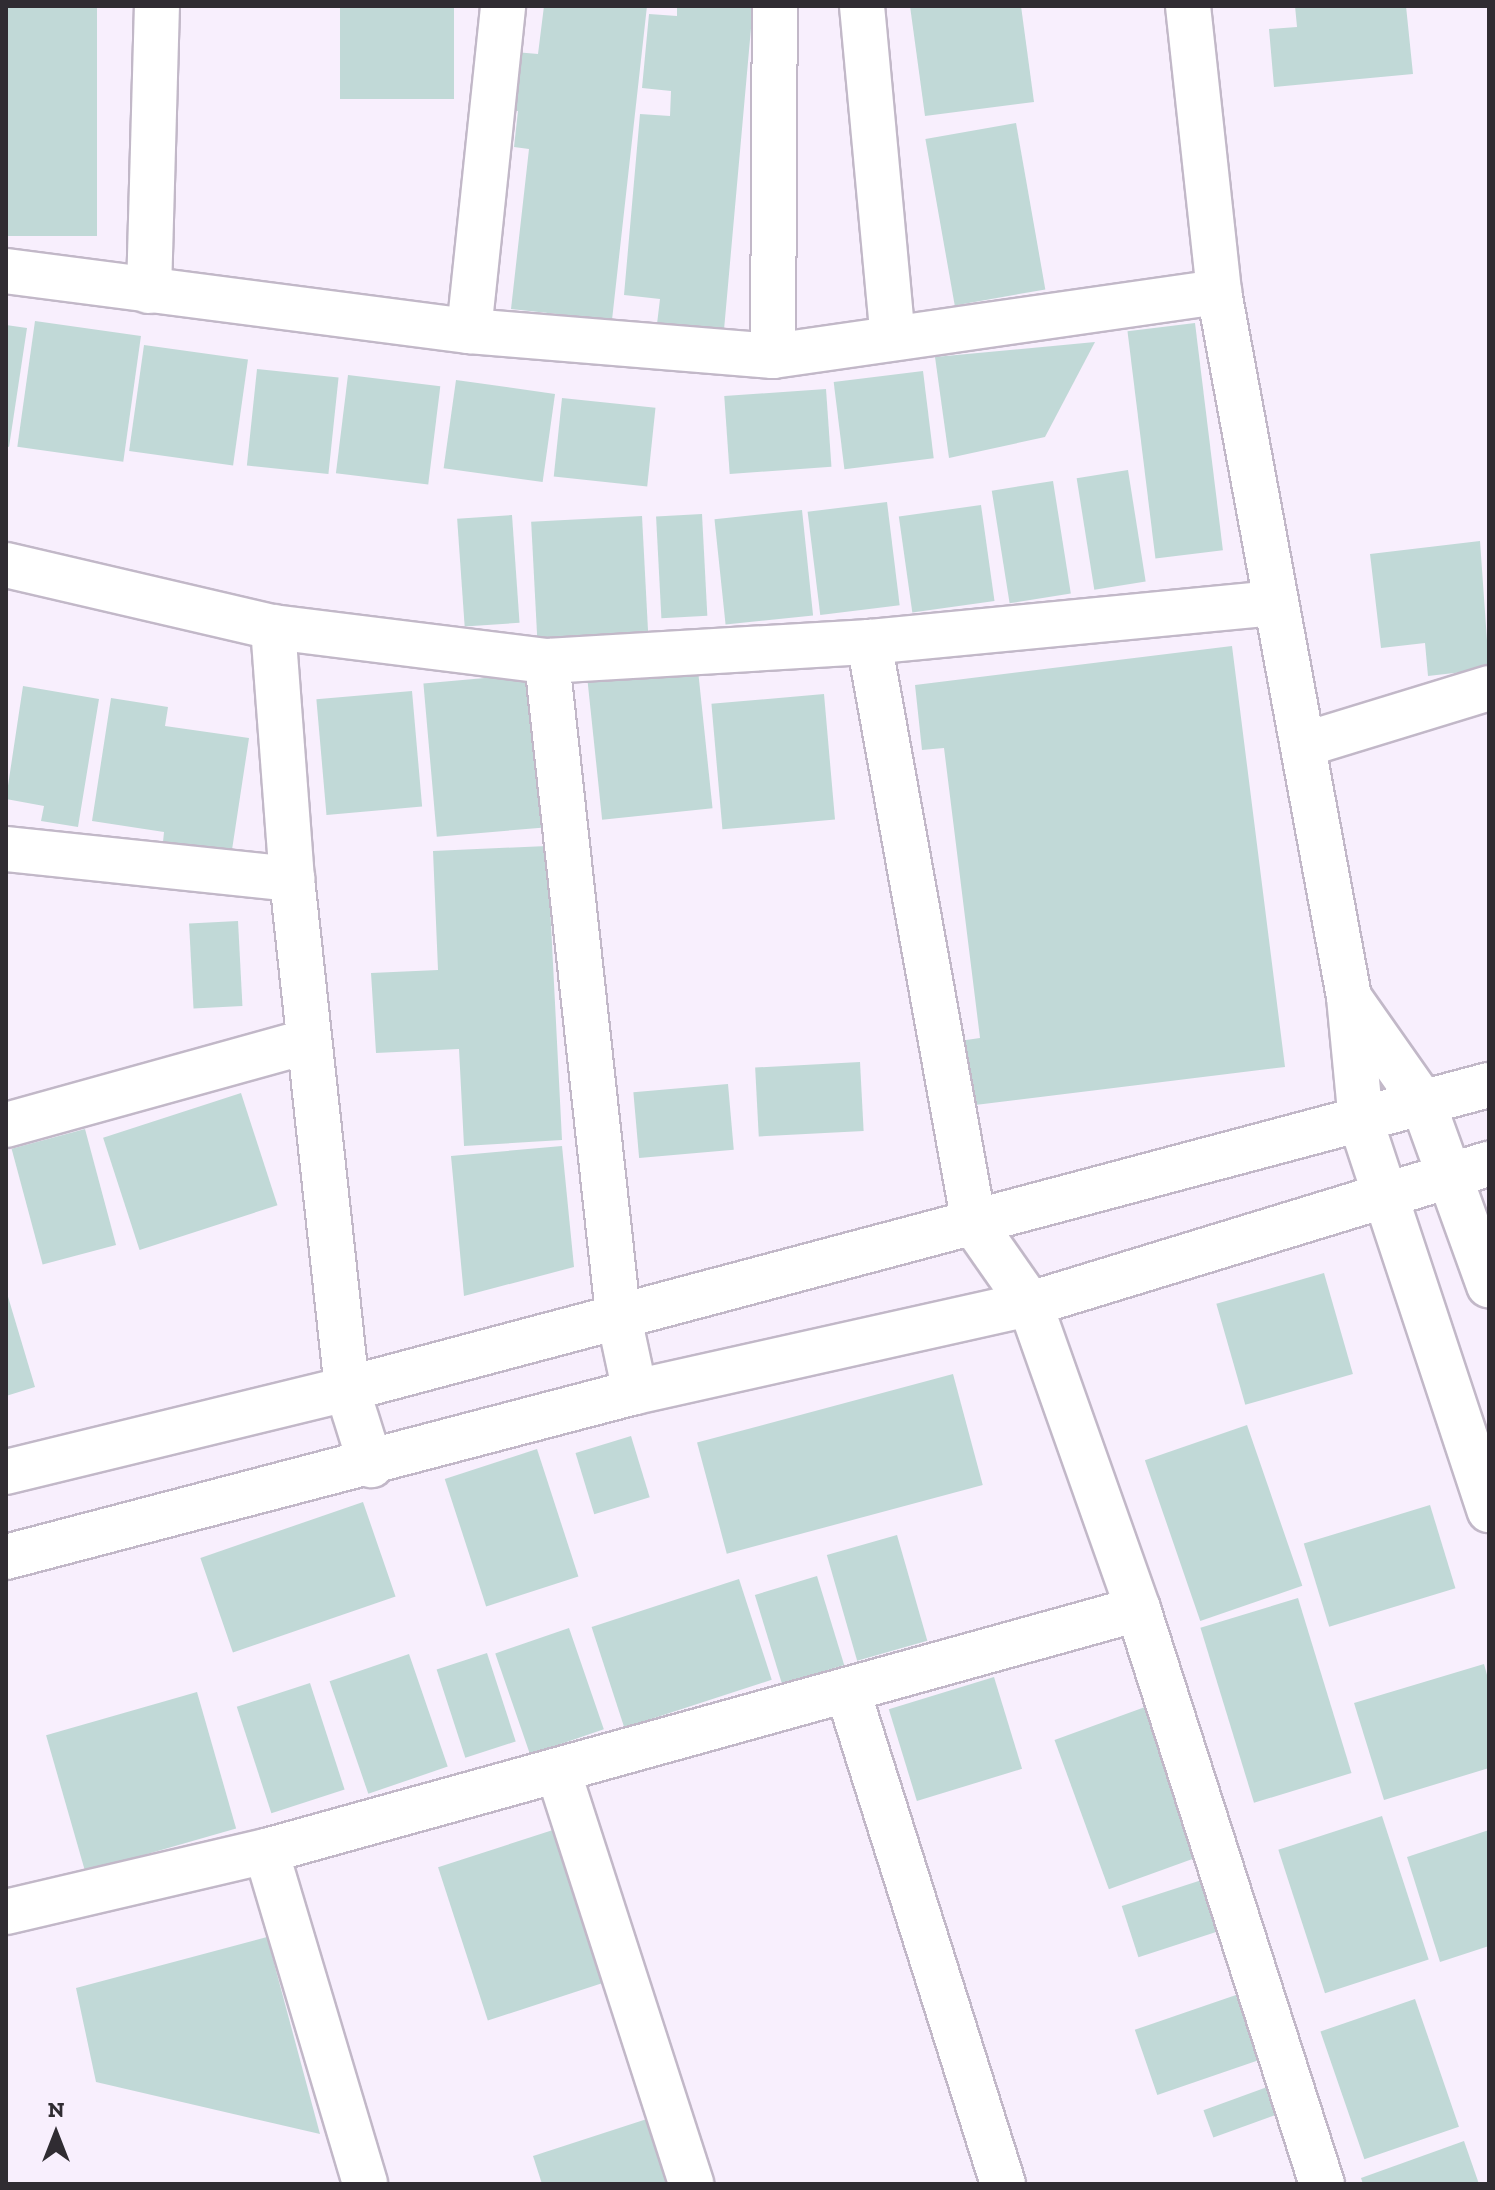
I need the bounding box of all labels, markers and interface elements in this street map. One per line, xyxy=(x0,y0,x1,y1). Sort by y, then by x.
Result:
north arrow xyxy=(16,2094,96,2174)
text: N xyxy=(48,2096,64,2123)

